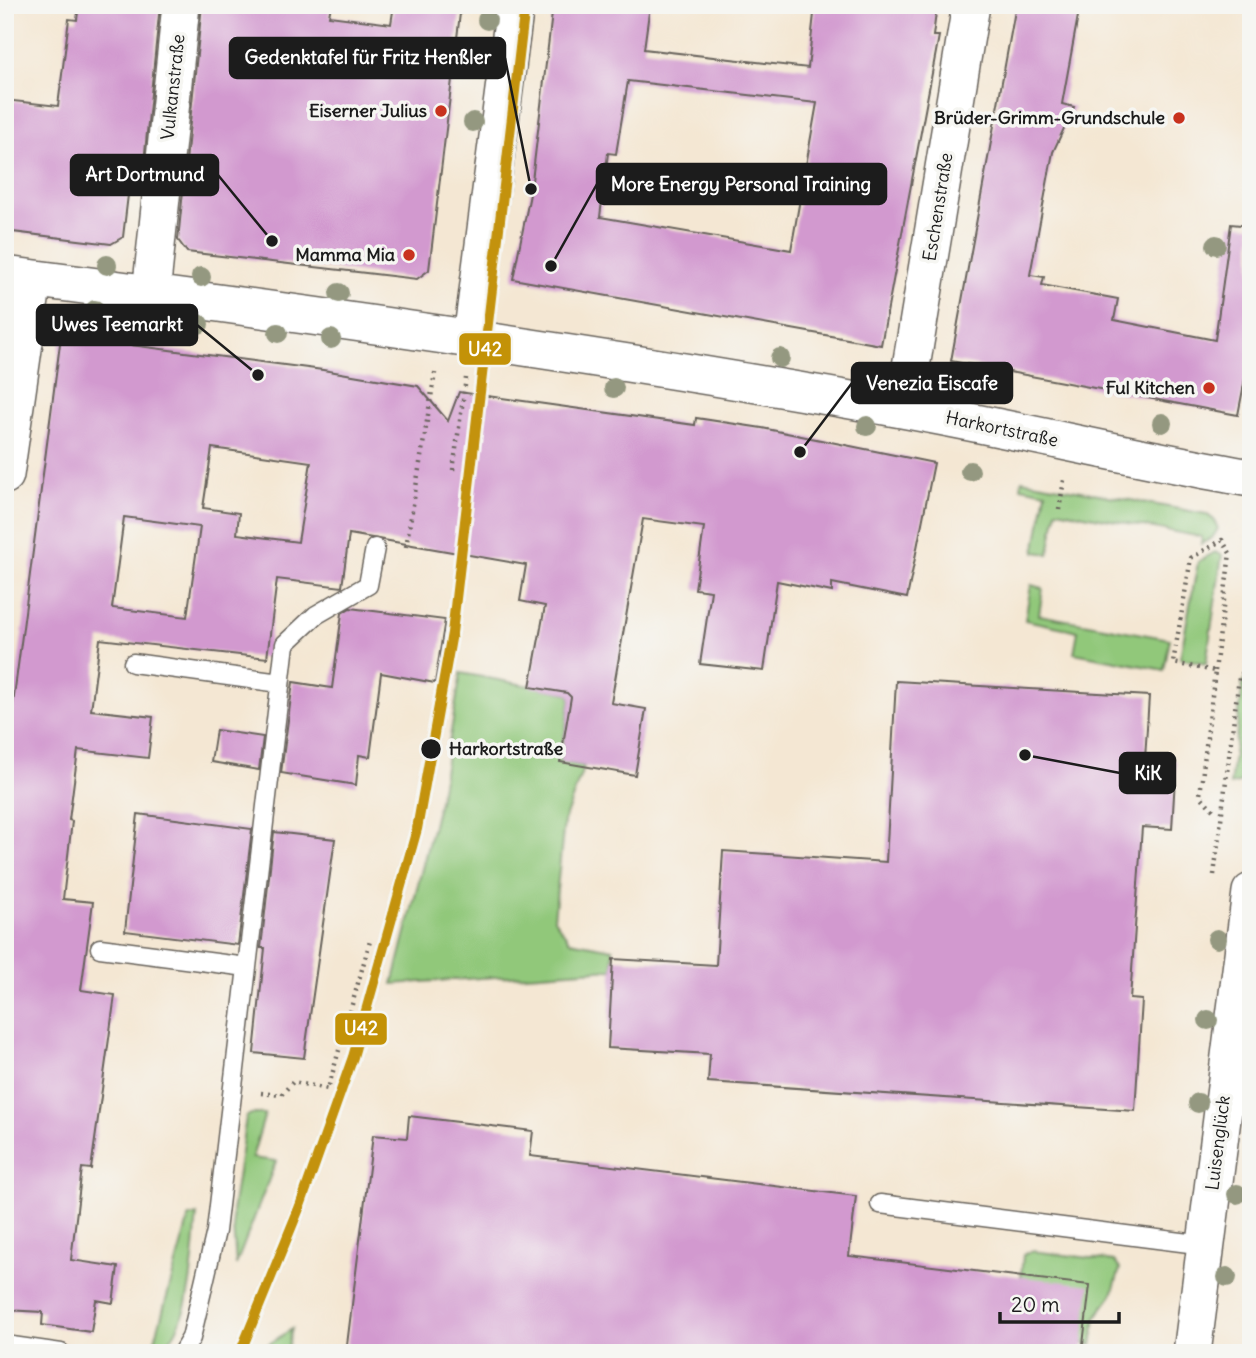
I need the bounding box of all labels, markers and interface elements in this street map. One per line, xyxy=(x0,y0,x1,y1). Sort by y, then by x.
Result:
street label: Vulkanstraße xyxy=(156,33,189,141)
callout: Gedenktafel für Fritz Henßler xyxy=(230,38,505,78)
text: Gedenktafel für Fritz Henßler xyxy=(245,45,492,69)
place label: Eiserner Julius xyxy=(309,99,427,122)
marker: Eiserner Julius xyxy=(433,103,449,119)
place label: Brüder-Grimm-Grundschule xyxy=(934,106,1165,129)
marker: Brüder-Grimm-Grundschule xyxy=(1171,110,1187,126)
street label: Eschenstraße xyxy=(918,151,957,263)
callout: Art Dortmund xyxy=(71,155,218,195)
text: Art Dortmund xyxy=(85,162,205,186)
callout: More Energy Personal Training xyxy=(597,164,886,204)
text: More Energy Personal Training xyxy=(611,172,871,196)
place label: Mamma Mia xyxy=(295,243,395,266)
marker: Mamma Mia xyxy=(401,247,417,263)
callout: Uwes Teemarkt xyxy=(37,305,197,345)
text: Uwes Teemarkt xyxy=(51,312,183,336)
line badge: U42 xyxy=(458,332,512,366)
text: U42 xyxy=(468,337,502,361)
callout: Venezia Eiscafe xyxy=(852,363,1012,403)
text: Venezia Eiscafe xyxy=(866,371,998,395)
place label: Ful Kitchen xyxy=(1106,376,1196,399)
marker: Ful Kitchen xyxy=(1201,380,1217,396)
street label: Harkortstraße xyxy=(944,405,1060,452)
marker: Harkortstraße xyxy=(419,737,443,761)
place label: Harkortstraße xyxy=(449,737,564,760)
callout: KiK xyxy=(1120,753,1175,793)
text: KiK xyxy=(1134,761,1162,785)
line badge: U42 xyxy=(334,1012,388,1046)
text: U42 xyxy=(344,1016,378,1040)
street label: Luisenglück xyxy=(1200,1094,1235,1192)
scale bar xyxy=(1000,1281,1120,1325)
text: 20 m xyxy=(1011,1291,1060,1318)

